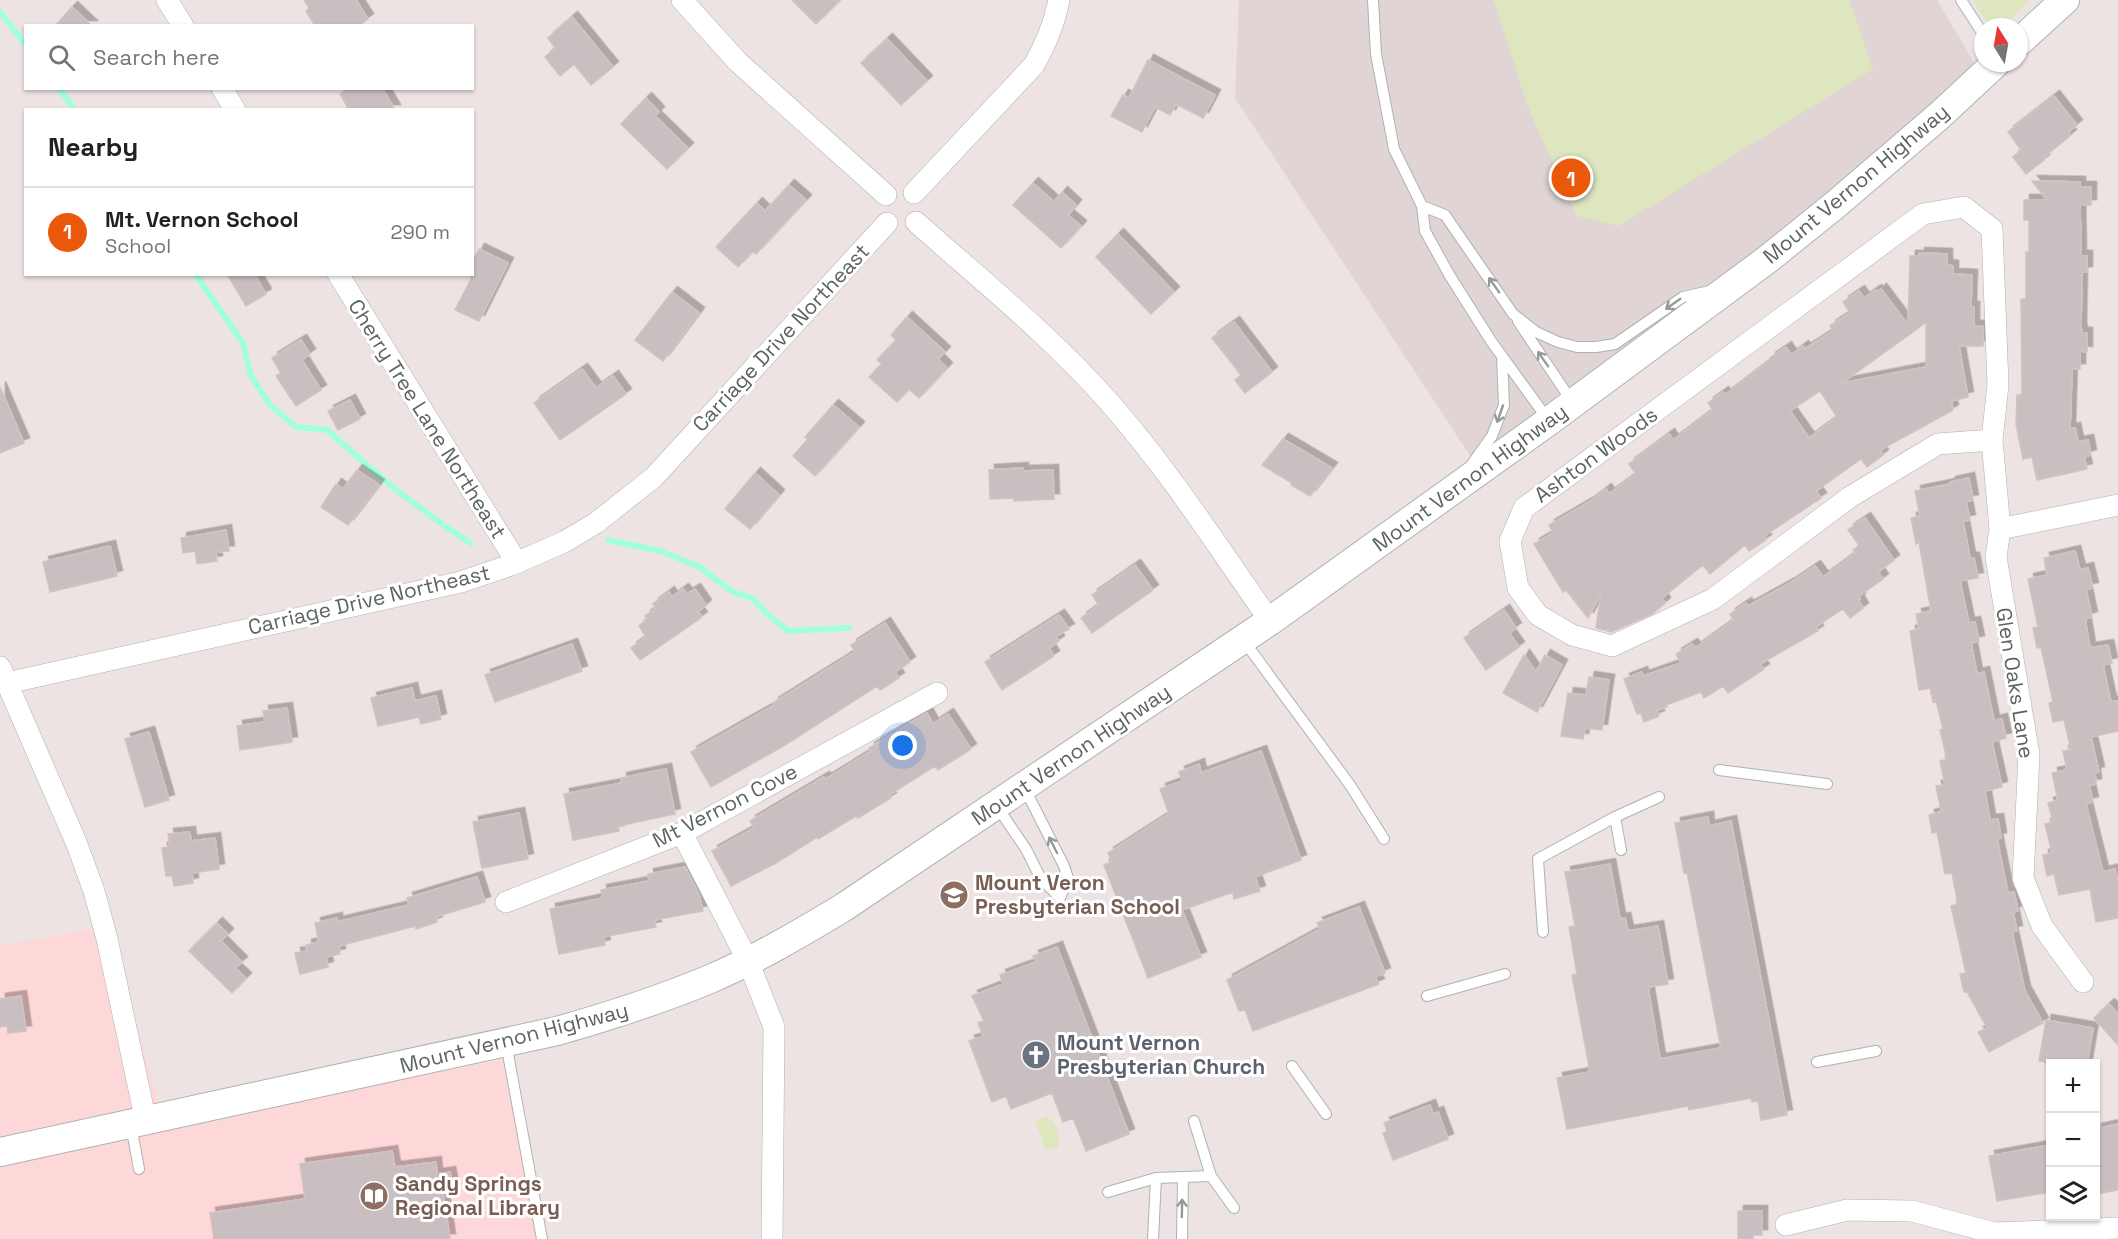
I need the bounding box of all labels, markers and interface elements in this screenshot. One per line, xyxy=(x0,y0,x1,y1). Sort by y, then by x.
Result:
north arrow xyxy=(1974,18,2028,72)
search box xyxy=(24,24,474,90)
icon: search xyxy=(45,41,78,74)
text: Search here xyxy=(93,43,220,71)
street label: Mount Vernon Highway xyxy=(1757,98,1954,269)
text: Nearby xyxy=(48,130,138,164)
pin: 1 xyxy=(1552,156,1590,201)
text: Mt. Vernon School xyxy=(105,205,299,233)
text: 1 xyxy=(63,219,72,245)
text: 290 m xyxy=(391,219,450,245)
text: School xyxy=(105,233,171,259)
street label: Carriage Drive Northeast xyxy=(686,238,875,437)
one-way arrow xyxy=(1488,278,1500,294)
street label: Cherry Tree Lane Northeast xyxy=(342,294,512,544)
one-way arrow xyxy=(1665,298,1681,310)
one-way arrow xyxy=(1537,351,1549,367)
street label: Mount Vernon Highway xyxy=(1367,398,1573,557)
street label: Ashton Woods xyxy=(1529,401,1663,508)
one-way arrow xyxy=(1494,404,1505,423)
street label: Carriage Drive Northeast xyxy=(245,559,493,641)
street label: Glen Oaks Lane xyxy=(1990,606,2041,760)
street label: Mount Vernon Highway xyxy=(966,678,1175,831)
your location xyxy=(888,731,917,760)
street label: Mt Vernon Cove xyxy=(648,757,802,854)
one-way arrow xyxy=(1047,836,1058,854)
place label: Mount Veron Presbyterian School xyxy=(975,869,1180,920)
school or university icon: Mount Veron Presbyterian School xyxy=(938,879,970,911)
street label: Mount Vernon Highway xyxy=(397,996,631,1079)
place label: Mount Vernon Presbyterian Church xyxy=(1057,1029,1265,1080)
church icon: Mount Vernon Presbyterian Church xyxy=(1020,1039,1052,1071)
map controls xyxy=(2046,1059,2100,1221)
button: + xyxy=(2046,1059,2100,1113)
button: − xyxy=(2046,1113,2100,1167)
button: layers xyxy=(2046,1167,2100,1221)
place label: Sandy Springs Regional Library xyxy=(395,1170,560,1221)
library icon: Sandy Springs Regional Library xyxy=(358,1180,390,1212)
one-way arrow xyxy=(1177,1198,1188,1218)

